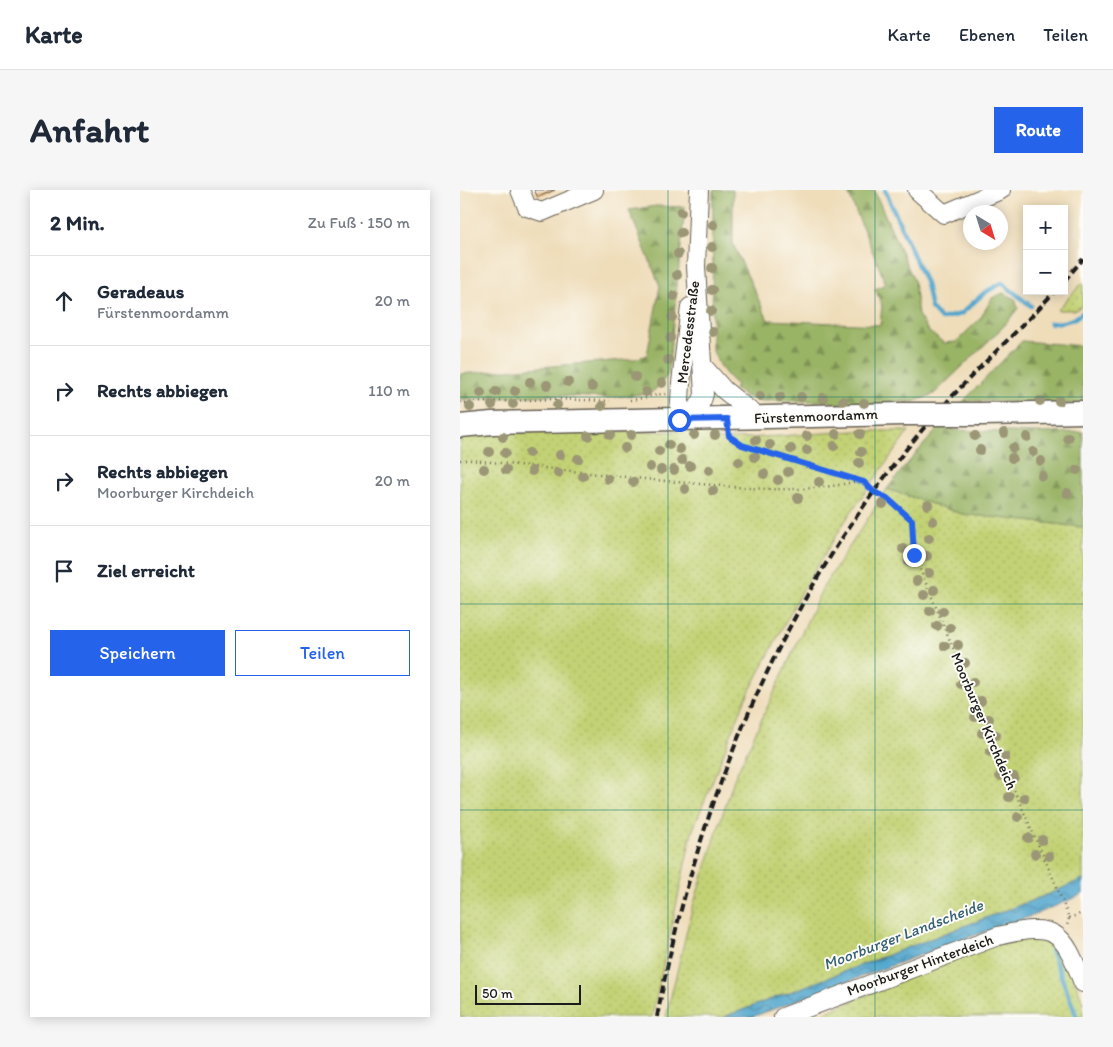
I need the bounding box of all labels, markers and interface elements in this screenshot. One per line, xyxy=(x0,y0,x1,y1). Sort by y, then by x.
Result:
text: Karte xyxy=(25,20,83,49)
text: Karte xyxy=(888,24,931,46)
text: Ebenen xyxy=(959,24,1015,46)
text: Teilen xyxy=(1043,24,1088,46)
button: Route xyxy=(994,107,1083,153)
text: Anfahrt xyxy=(30,109,149,151)
north arrow xyxy=(963,205,1008,250)
map controls xyxy=(1023,205,1068,295)
button: + xyxy=(1023,205,1068,250)
text: 2 Min. xyxy=(50,210,105,235)
text: Zu Fuß · 150 m xyxy=(308,213,410,232)
button: − xyxy=(1023,250,1068,295)
text: Geradeaus xyxy=(97,280,184,303)
street label: Mercedesstraße xyxy=(673,280,703,384)
icon: ahead xyxy=(50,287,78,315)
text: 20 m xyxy=(375,291,410,310)
text: Fürstenmoordamm xyxy=(97,303,229,322)
icon: right xyxy=(50,377,78,405)
text: Rechts abbiegen xyxy=(97,379,228,402)
text: 110 m xyxy=(368,381,410,400)
street label: Fürstenmoordamm xyxy=(754,405,879,427)
route start xyxy=(668,409,691,432)
text: Rechts abbiegen xyxy=(97,460,228,483)
icon: right xyxy=(50,467,78,495)
text: 20 m xyxy=(375,471,410,490)
text: Moorburger Kirchdeich xyxy=(97,483,254,502)
route end xyxy=(903,544,926,567)
icon: arrive xyxy=(50,557,78,585)
text: Ziel erreicht xyxy=(97,559,195,582)
button: Speichern xyxy=(50,630,225,676)
button: Teilen xyxy=(235,630,410,676)
street label: Moorburger Kirchdeich xyxy=(947,650,1021,792)
water label: Moorburger Landscheide xyxy=(821,895,987,974)
street label: Moorburger Hinterdeich xyxy=(844,930,996,1000)
scale bar xyxy=(475,982,581,1005)
text: 50 m xyxy=(482,985,513,1002)

